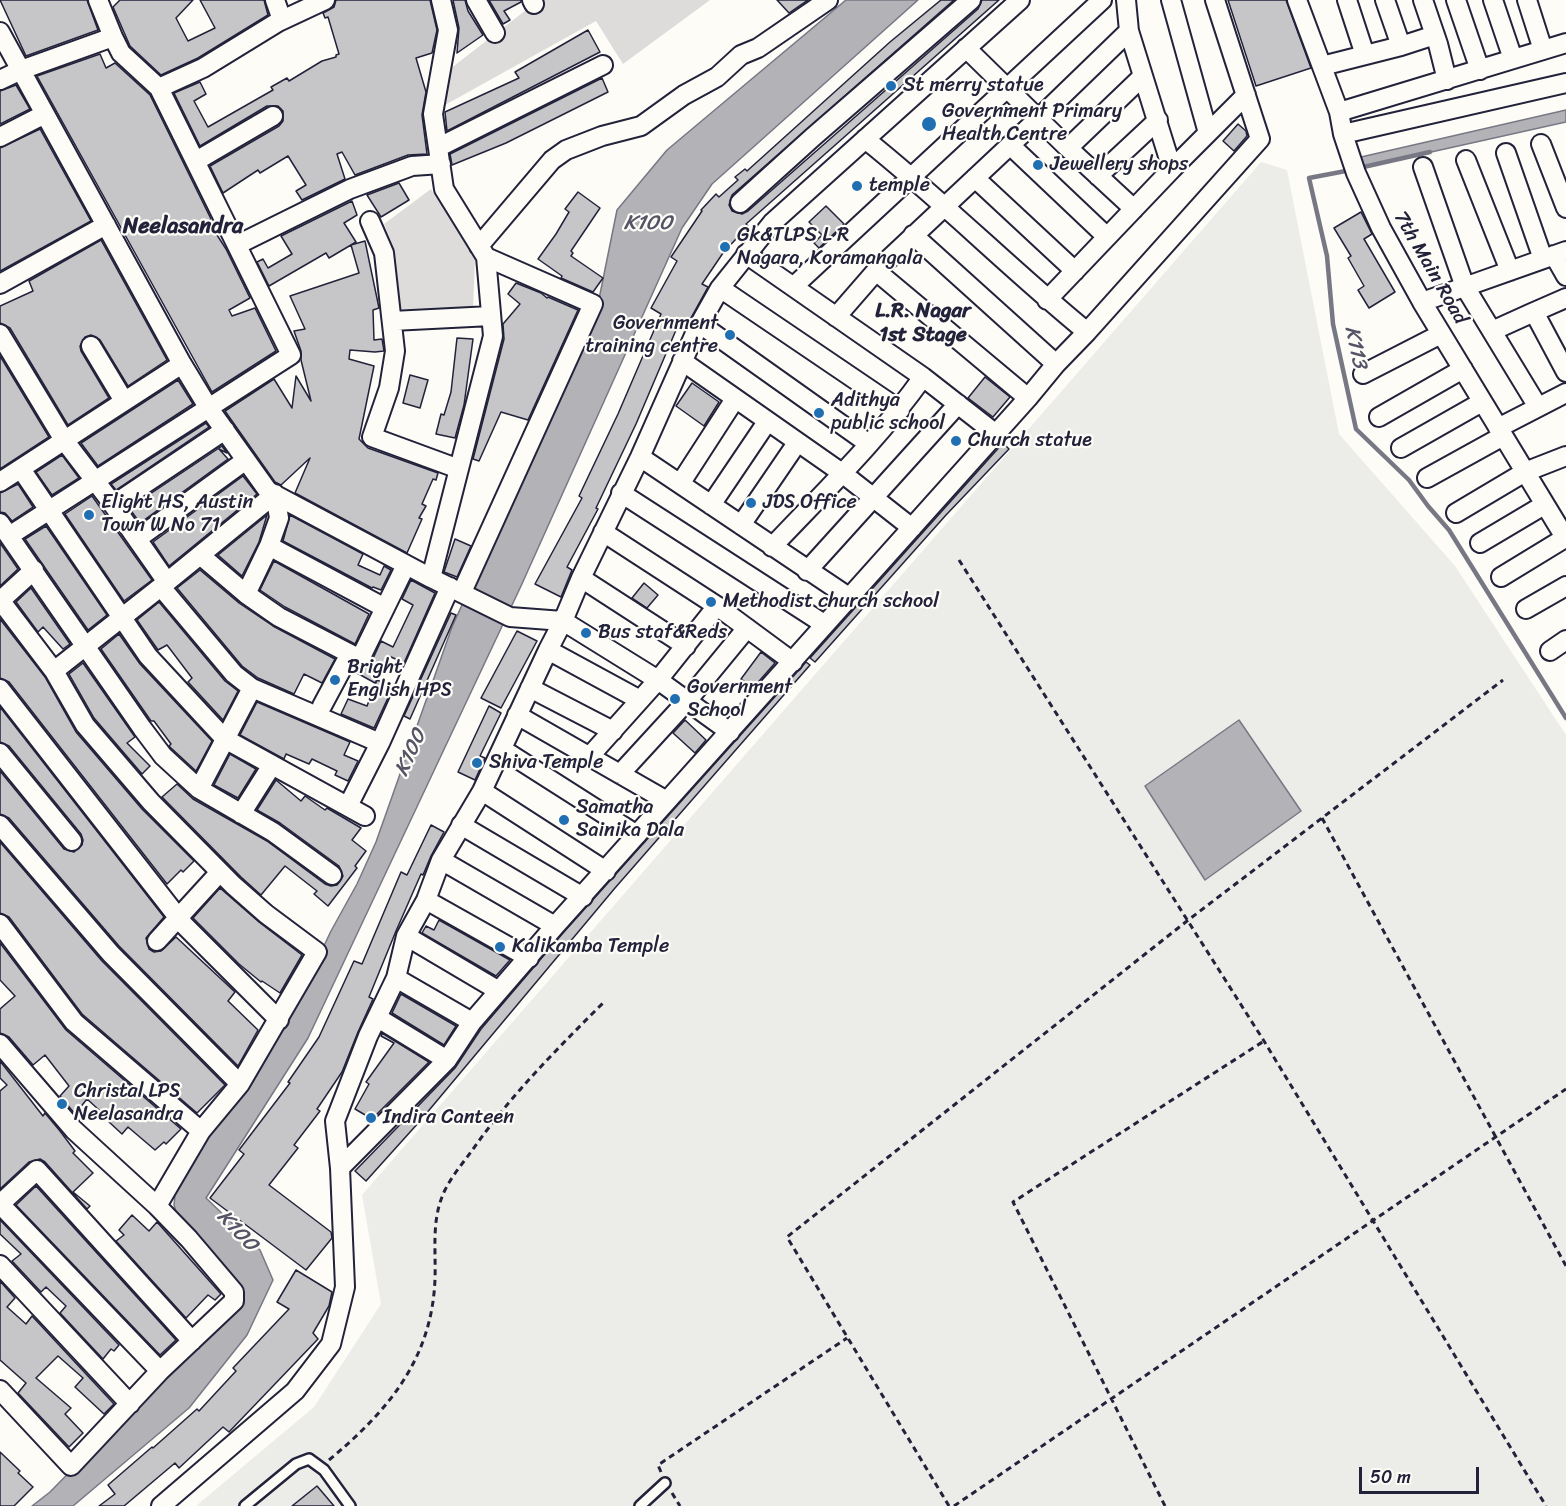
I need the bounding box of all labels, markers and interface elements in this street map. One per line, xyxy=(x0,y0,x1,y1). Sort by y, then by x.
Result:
place label: St merry statue xyxy=(903,74,1044,98)
marker: St merry statue xyxy=(884,79,898,93)
place label: Government Primary Health Centre xyxy=(942,100,1122,147)
marker: Government Primary Health Centre xyxy=(920,115,938,133)
place label: Jewellery shops xyxy=(1050,153,1188,177)
marker: Jewellery shops xyxy=(1031,158,1045,172)
place label: temple xyxy=(869,174,930,198)
marker: temple xyxy=(850,179,864,193)
street label: 7th Main Road xyxy=(1388,207,1472,329)
water label: K100 xyxy=(624,211,672,237)
district label: Neelasandra xyxy=(123,214,243,240)
place label: Gk&TLPS L R Nagara, Koramangala xyxy=(737,224,923,271)
marker: Gk&TLPS L R Nagara, Koramangala xyxy=(718,240,732,254)
district label: L.R. Nagar 1st Stage xyxy=(875,299,971,349)
place label: Government training centre xyxy=(585,312,718,359)
water label: K113 xyxy=(1338,324,1372,370)
marker: Government training centre xyxy=(723,328,737,342)
place label: Adithya public school xyxy=(831,389,945,436)
marker: Adithya public school xyxy=(812,406,826,420)
place label: Church statue xyxy=(968,429,1092,453)
marker: Church statue xyxy=(949,434,963,448)
place label: Elight HS, Austin Town W No 71 xyxy=(101,491,253,538)
place label: JDS Office xyxy=(763,491,857,515)
marker: JDS Office xyxy=(744,496,758,510)
marker: Elight HS, Austin Town W No 71 xyxy=(82,508,96,522)
place label: Methodist church school xyxy=(723,590,939,614)
marker: Methodist church school xyxy=(704,595,718,609)
place label: Bus staf&Reds xyxy=(598,621,727,645)
marker: Bus staf&Reds xyxy=(579,626,593,640)
place label: Bright English HPS xyxy=(347,656,452,703)
marker: Bright English HPS xyxy=(328,673,342,687)
place label: Government School xyxy=(687,676,792,723)
marker: Government School xyxy=(668,692,682,706)
water label: K100 xyxy=(390,726,432,780)
place label: Shiva Temple xyxy=(489,751,604,775)
marker: Shiva Temple xyxy=(470,756,484,770)
place label: Samatha Sainika Dala xyxy=(576,796,684,843)
marker: Samatha Sainika Dala xyxy=(557,813,571,827)
place label: Kalikamba Temple xyxy=(512,935,669,959)
marker: Kalikamba Temple xyxy=(493,940,507,954)
place label: Christal LPS Neelasandra xyxy=(74,1080,183,1127)
marker: Christal LPS Neelasandra xyxy=(55,1097,69,1111)
place label: Indira Canteen xyxy=(383,1106,514,1130)
marker: Indira Canteen xyxy=(364,1111,378,1125)
water label: K100 xyxy=(211,1205,263,1257)
scale bar xyxy=(1362,1455,1482,1493)
text: 50 m xyxy=(1370,1461,1411,1493)

